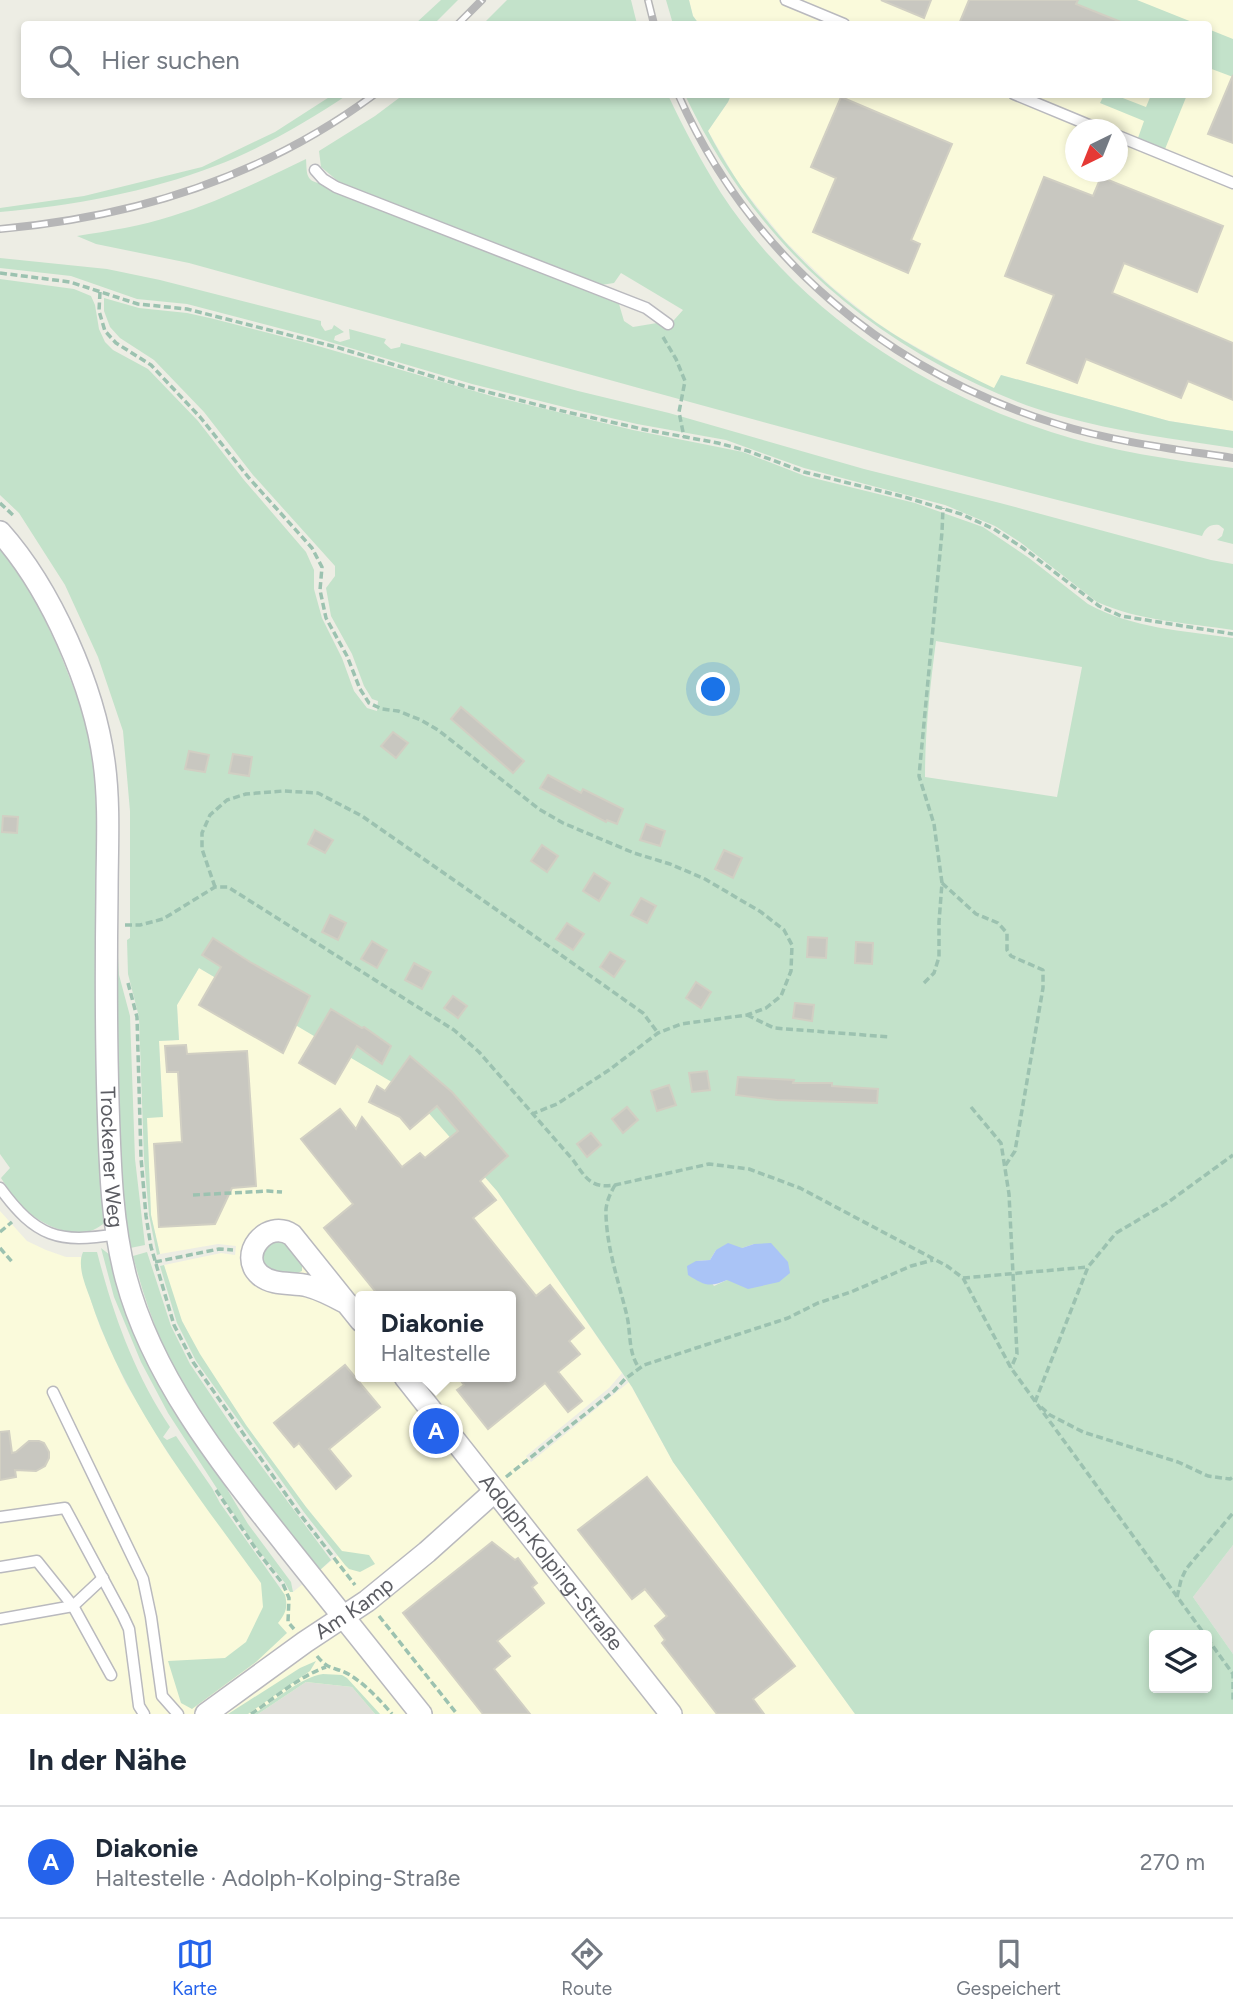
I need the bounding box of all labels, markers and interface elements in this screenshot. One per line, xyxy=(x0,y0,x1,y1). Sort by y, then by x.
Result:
search box xyxy=(21,21,1212,98)
icon: search xyxy=(45,41,83,79)
text: Hier suchen xyxy=(101,44,240,76)
north arrow xyxy=(1065,119,1128,182)
your location xyxy=(696,672,730,706)
street label: Trockener Weg xyxy=(96,1086,129,1229)
popup xyxy=(355,1291,516,1382)
text: Diakonie xyxy=(381,1307,484,1339)
text: Haltestelle xyxy=(381,1339,490,1367)
pin: A xyxy=(413,1405,459,1457)
street label: Adolph-Kolping-Straße xyxy=(474,1469,629,1655)
street label: Am Kamp xyxy=(310,1571,398,1644)
map controls xyxy=(1149,1630,1212,1693)
button: layers xyxy=(1149,1630,1212,1693)
text: In der Nähe xyxy=(28,1741,187,1778)
text: Diakonie xyxy=(95,1832,198,1864)
text: A xyxy=(43,1848,59,1876)
text: 270 m xyxy=(1140,1848,1205,1876)
text: Haltestelle · Adolph-Kolping-Straße xyxy=(95,1864,460,1892)
tab: Karte xyxy=(172,1935,217,2000)
tab: Route xyxy=(561,1935,612,2000)
tab: Gespeichert xyxy=(956,1935,1061,2000)

